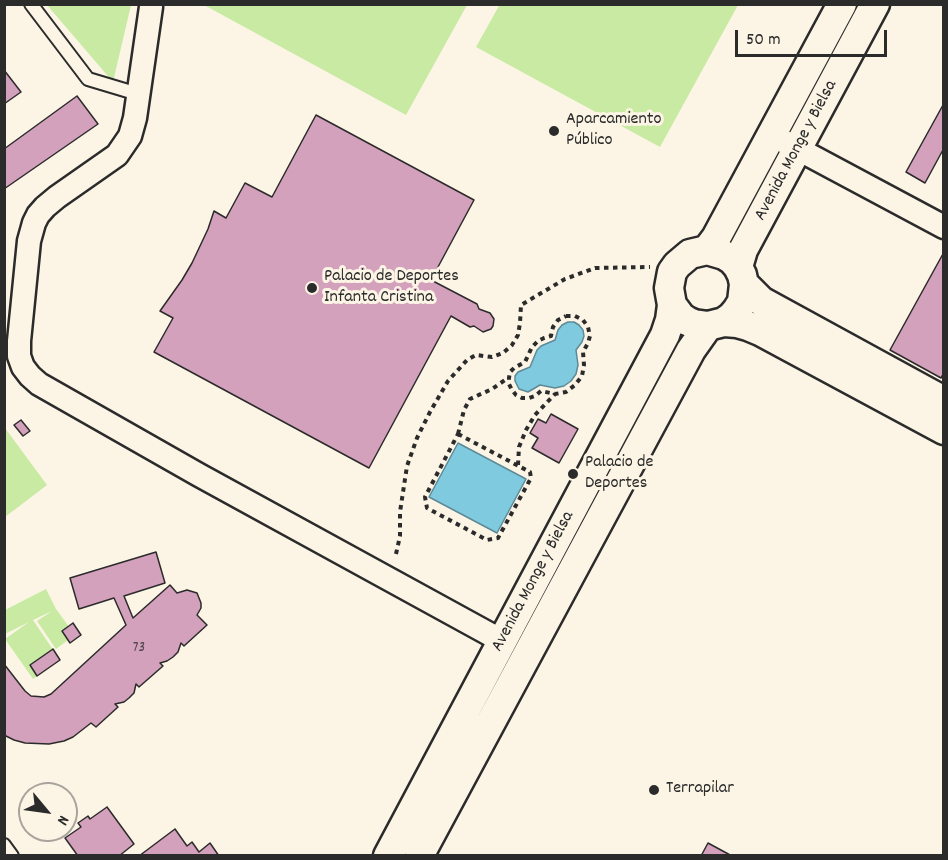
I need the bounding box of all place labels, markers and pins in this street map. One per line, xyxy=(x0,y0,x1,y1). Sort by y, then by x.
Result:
place label: Aparcamiento Público xyxy=(566,110,661,152)
marker: Aparcamiento Público xyxy=(547,124,561,138)
place label: Palacio de Deportes Infanta Cristina xyxy=(324,267,459,310)
marker: Palacio de Deportes Infanta Cristina xyxy=(305,281,319,295)
place label: Palacio de Deportes xyxy=(585,453,653,496)
marker: Palacio de Deportes xyxy=(566,467,580,481)
place label: Terrapilar xyxy=(666,779,734,801)
marker: Terrapilar xyxy=(647,783,661,797)

